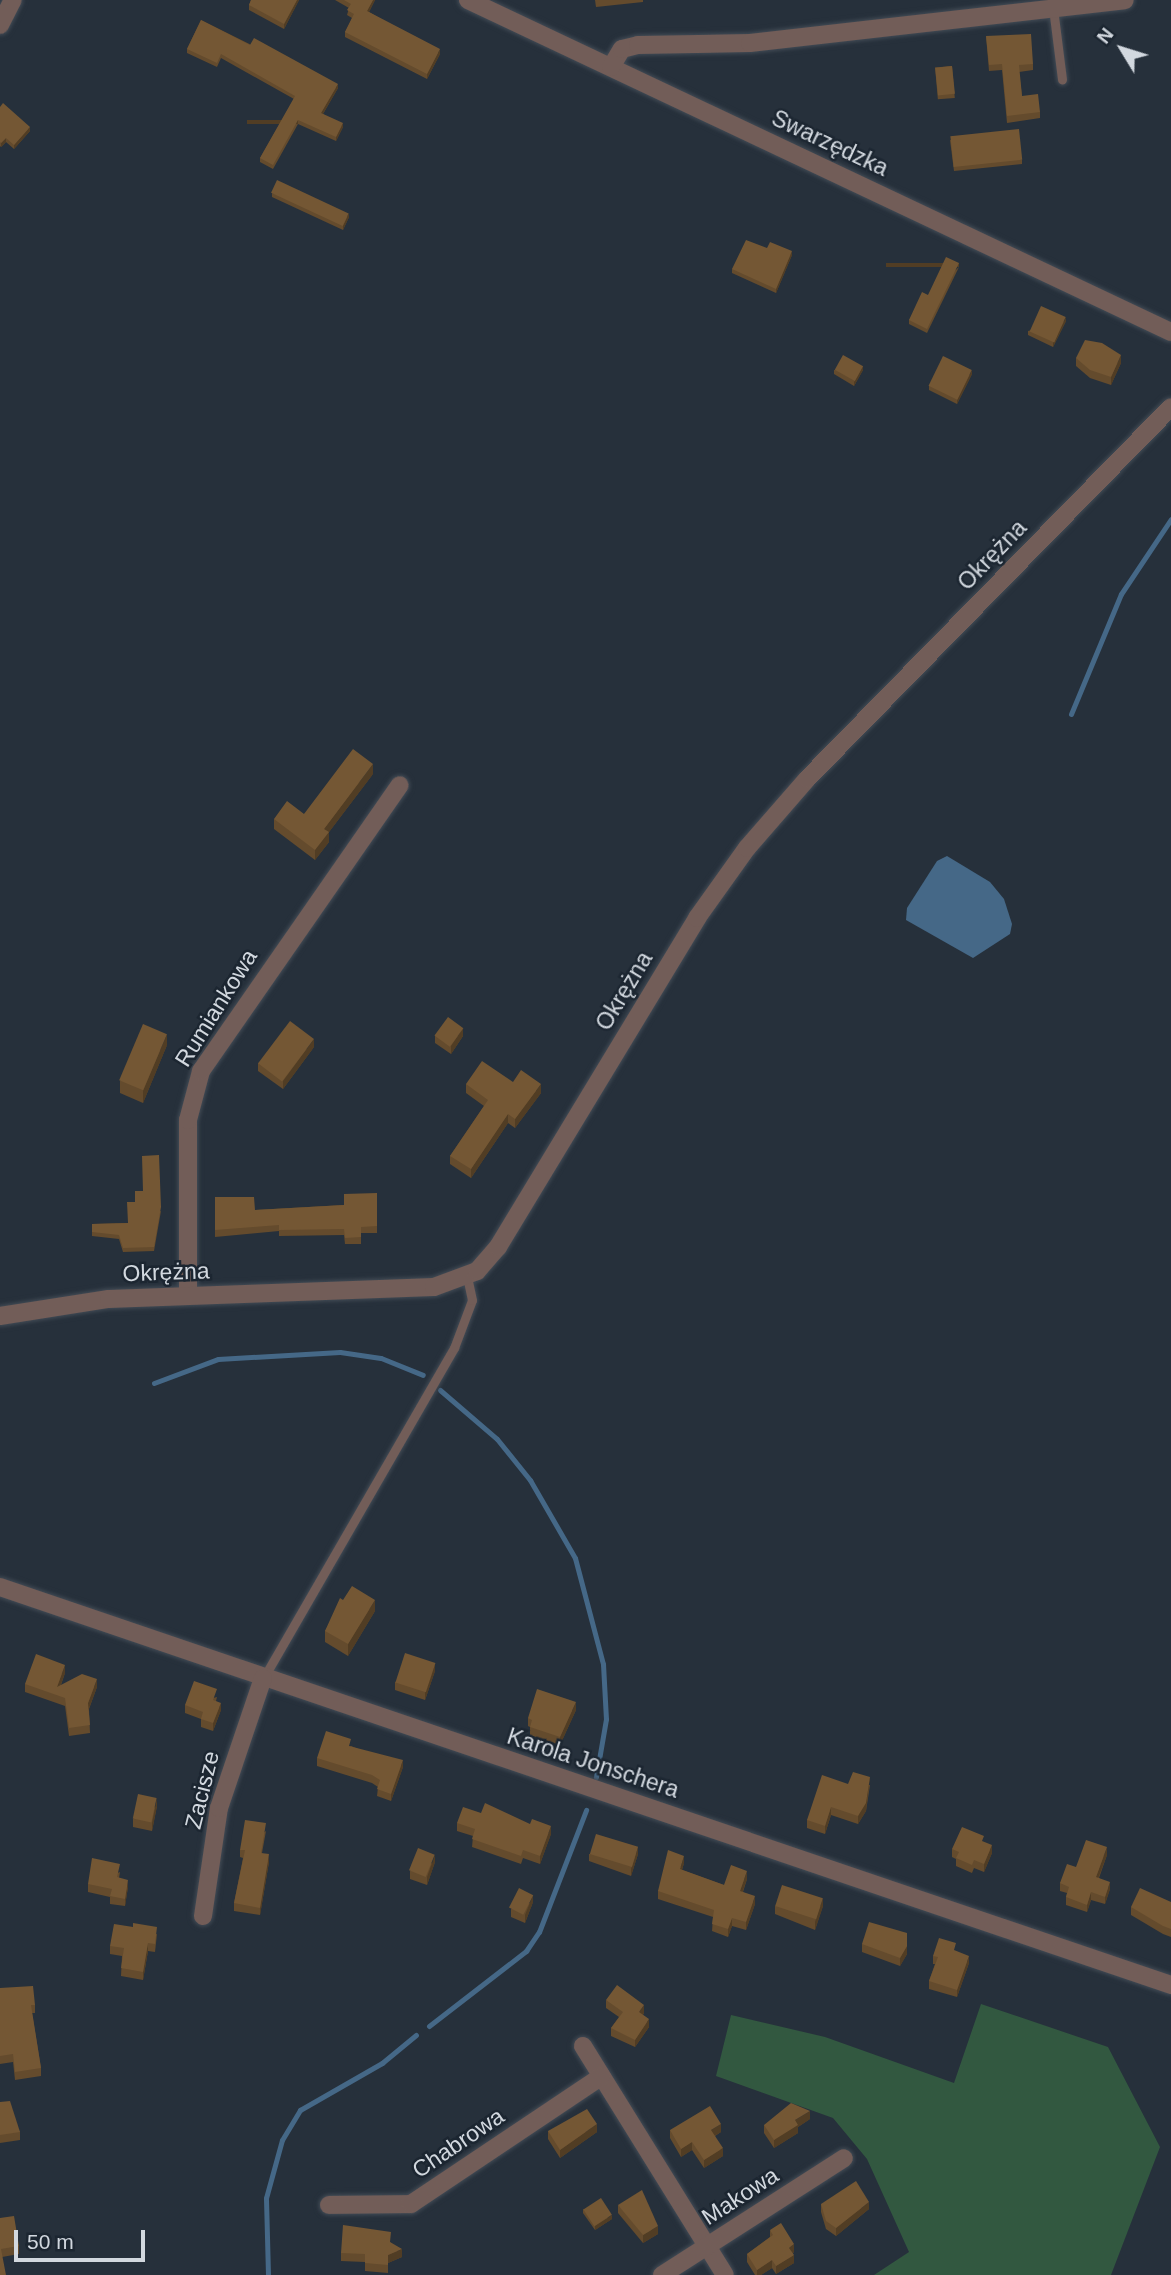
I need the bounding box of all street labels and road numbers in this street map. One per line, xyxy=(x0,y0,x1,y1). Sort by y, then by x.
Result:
street label: Swarzędzka xyxy=(767,104,893,182)
street label: Okrężna xyxy=(952,514,1032,596)
street label: Rumiankowa xyxy=(169,944,263,1072)
street label: Okrężna xyxy=(590,947,658,1035)
street label: Okrężna xyxy=(122,1257,210,1287)
street label: Karola Jonschera xyxy=(504,1722,682,1804)
street label: Zacisze xyxy=(179,1748,225,1832)
street label: Chabrowa xyxy=(407,2102,509,2184)
street label: Makowa xyxy=(697,2161,783,2231)

